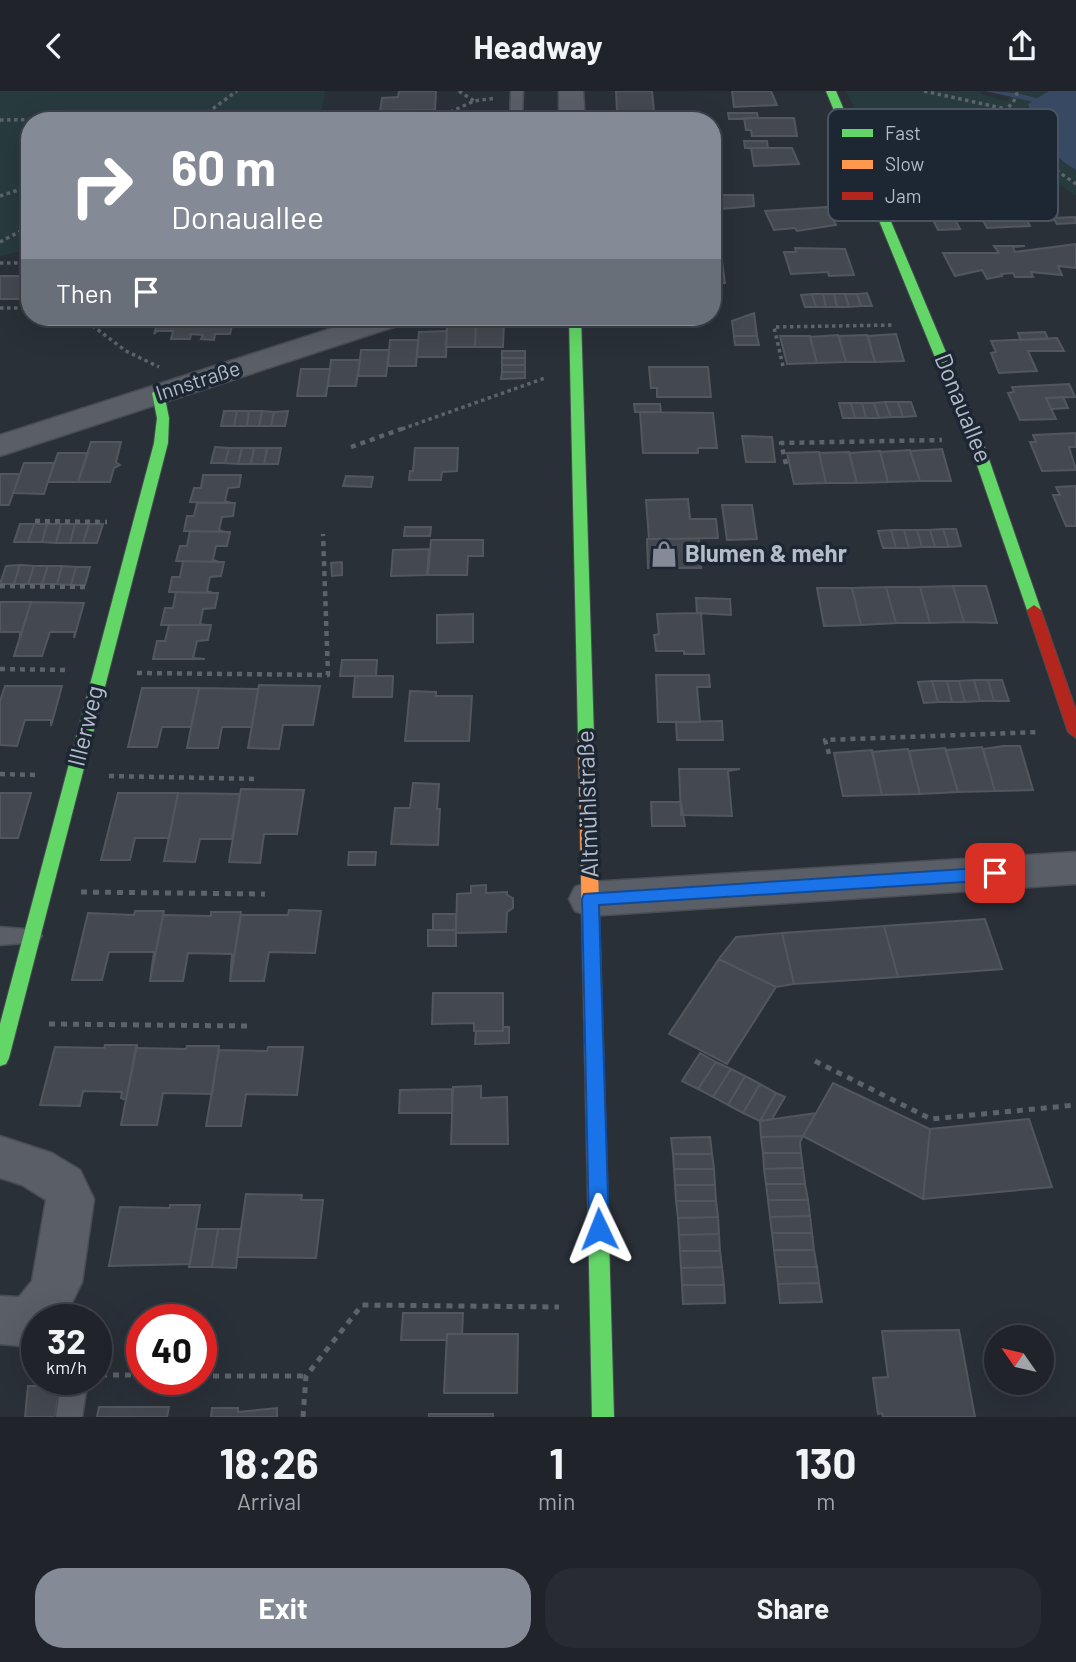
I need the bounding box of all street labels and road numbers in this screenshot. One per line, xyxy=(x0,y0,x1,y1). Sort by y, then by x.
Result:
street label: Donauallee xyxy=(929,349,999,466)
street label: Innstraße xyxy=(152,354,243,405)
street label: Illerweg xyxy=(61,682,109,769)
street label: Altmühlstraße xyxy=(569,730,604,878)

